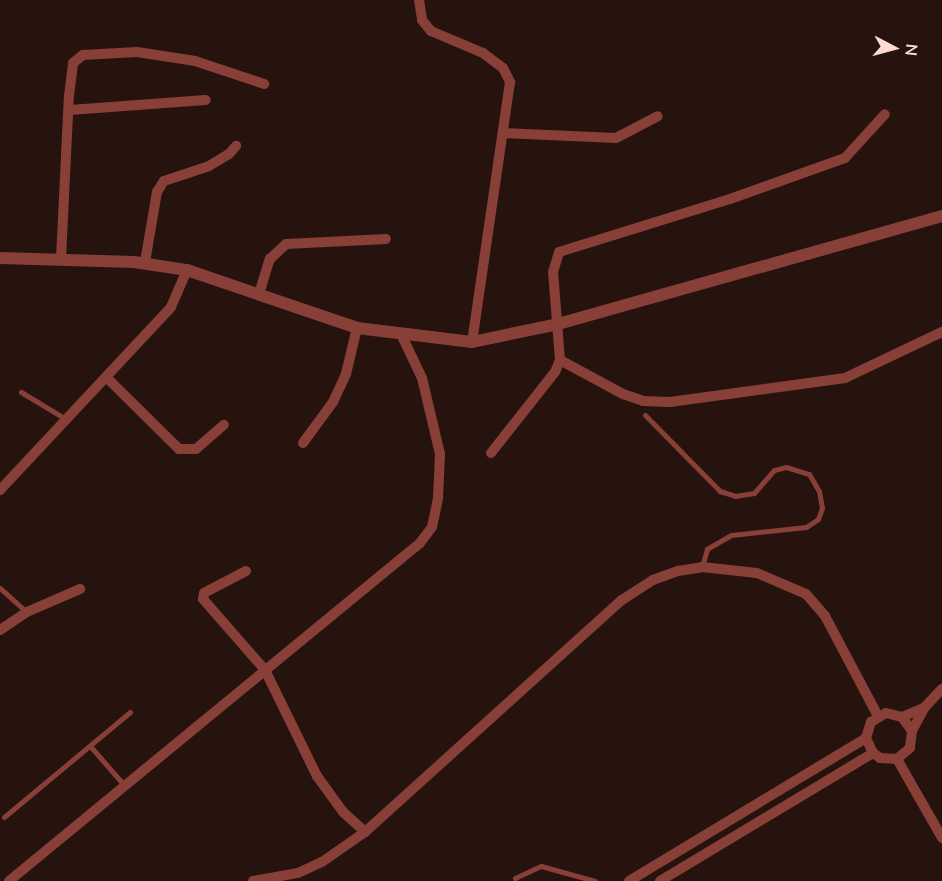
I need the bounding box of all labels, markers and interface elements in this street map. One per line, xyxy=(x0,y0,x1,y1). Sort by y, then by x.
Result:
north arrow xyxy=(864,18,924,78)
text: N xyxy=(901,43,922,57)

